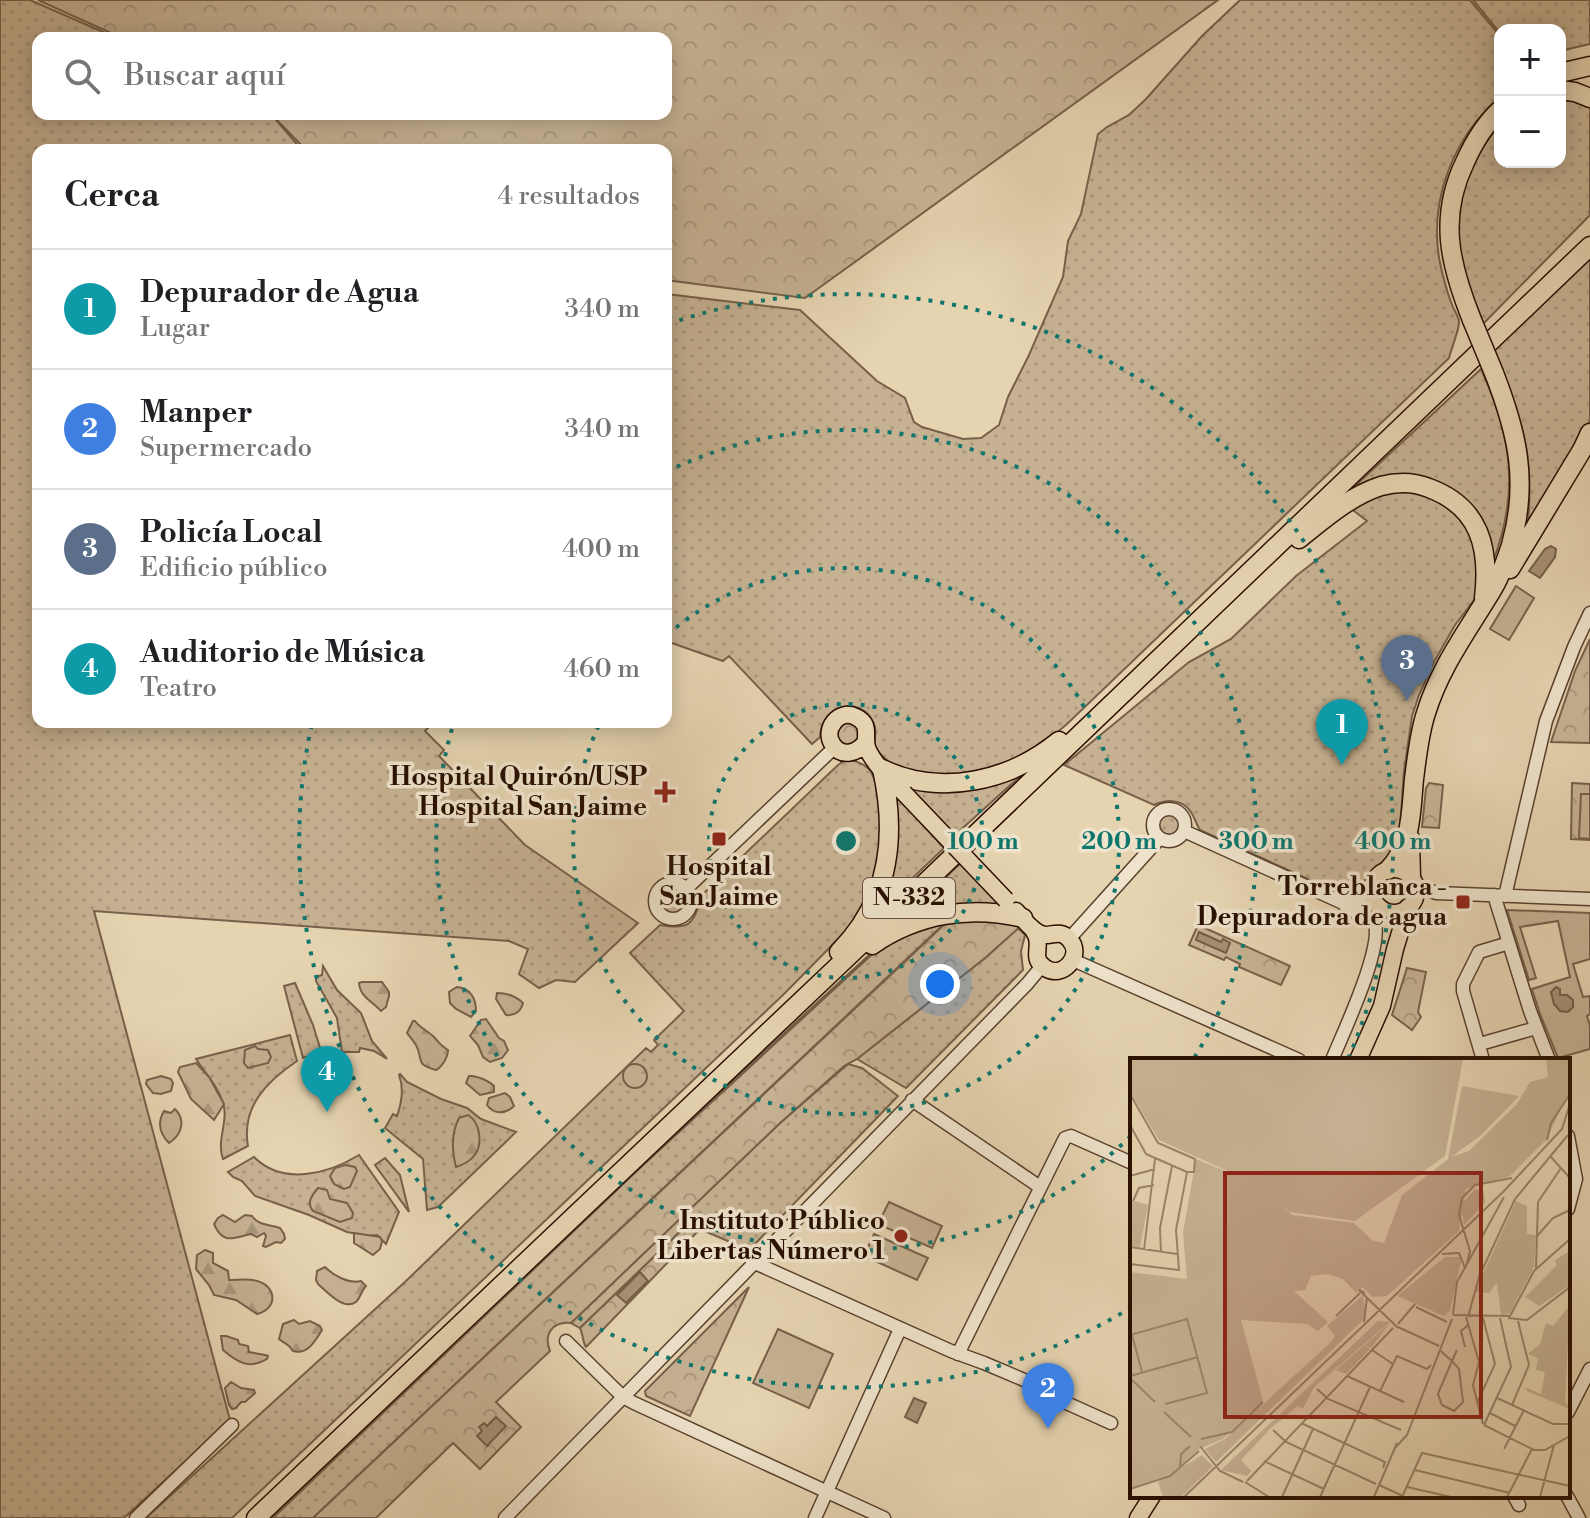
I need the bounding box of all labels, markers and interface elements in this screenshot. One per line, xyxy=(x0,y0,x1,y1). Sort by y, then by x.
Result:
map controls xyxy=(1494,24,1566,168)
button: + xyxy=(1494,24,1566,96)
search box xyxy=(32,32,672,120)
icon: search xyxy=(60,54,104,98)
text: Buscar aquí xyxy=(124,57,286,95)
button: − xyxy=(1494,96,1566,168)
text: Cerca xyxy=(64,175,159,217)
text: 4 resultados xyxy=(498,180,640,212)
text: Depurador de Agua xyxy=(140,274,419,312)
text: 1 xyxy=(84,293,96,325)
text: 340 m xyxy=(564,293,640,325)
text: Lugar xyxy=(140,312,210,344)
text: Manper xyxy=(140,394,253,432)
text: 2 xyxy=(82,413,98,445)
text: 340 m xyxy=(564,413,640,445)
text: Supermercado xyxy=(140,432,312,464)
text: Policía Local xyxy=(140,514,322,552)
text: 3 xyxy=(82,533,98,565)
text: 400 m xyxy=(562,533,640,565)
text: Edificio público xyxy=(140,552,328,584)
text: Auditorio de Música xyxy=(140,634,425,672)
pin: 3 xyxy=(1381,635,1433,701)
text: 4 xyxy=(81,653,99,685)
text: 460 m xyxy=(563,653,640,685)
text: Teatro xyxy=(140,672,217,704)
pin: 1 xyxy=(1316,699,1368,765)
place label: Hospital Quirón/USP Hospital San Jaime xyxy=(390,761,648,823)
marker: Hospital Quirón/USP Hospital San Jaime xyxy=(654,781,676,803)
centre of rings xyxy=(832,827,860,855)
text: 100 m xyxy=(947,827,1019,857)
text: 200 m xyxy=(1081,827,1157,857)
text: 300 m xyxy=(1218,827,1294,857)
text: 400 m xyxy=(1355,827,1431,857)
marker: Hospital San Jaime xyxy=(710,830,728,848)
place label: Hospital San Jaime xyxy=(659,851,779,913)
place label: Torreblanca - Depuradora de agua xyxy=(1197,871,1448,933)
road number: N-332 xyxy=(863,878,955,918)
marker: Torreblanca - Depuradora de agua xyxy=(1454,893,1472,911)
your location xyxy=(920,964,960,1004)
pin: 4 xyxy=(301,1046,353,1112)
inset map xyxy=(1130,1058,1570,1498)
place label: Instituto Público Libertas Número 1 xyxy=(657,1205,886,1267)
marker: Instituto Público Libertas Número 1 xyxy=(892,1227,910,1245)
pin: 2 xyxy=(1022,1363,1074,1429)

